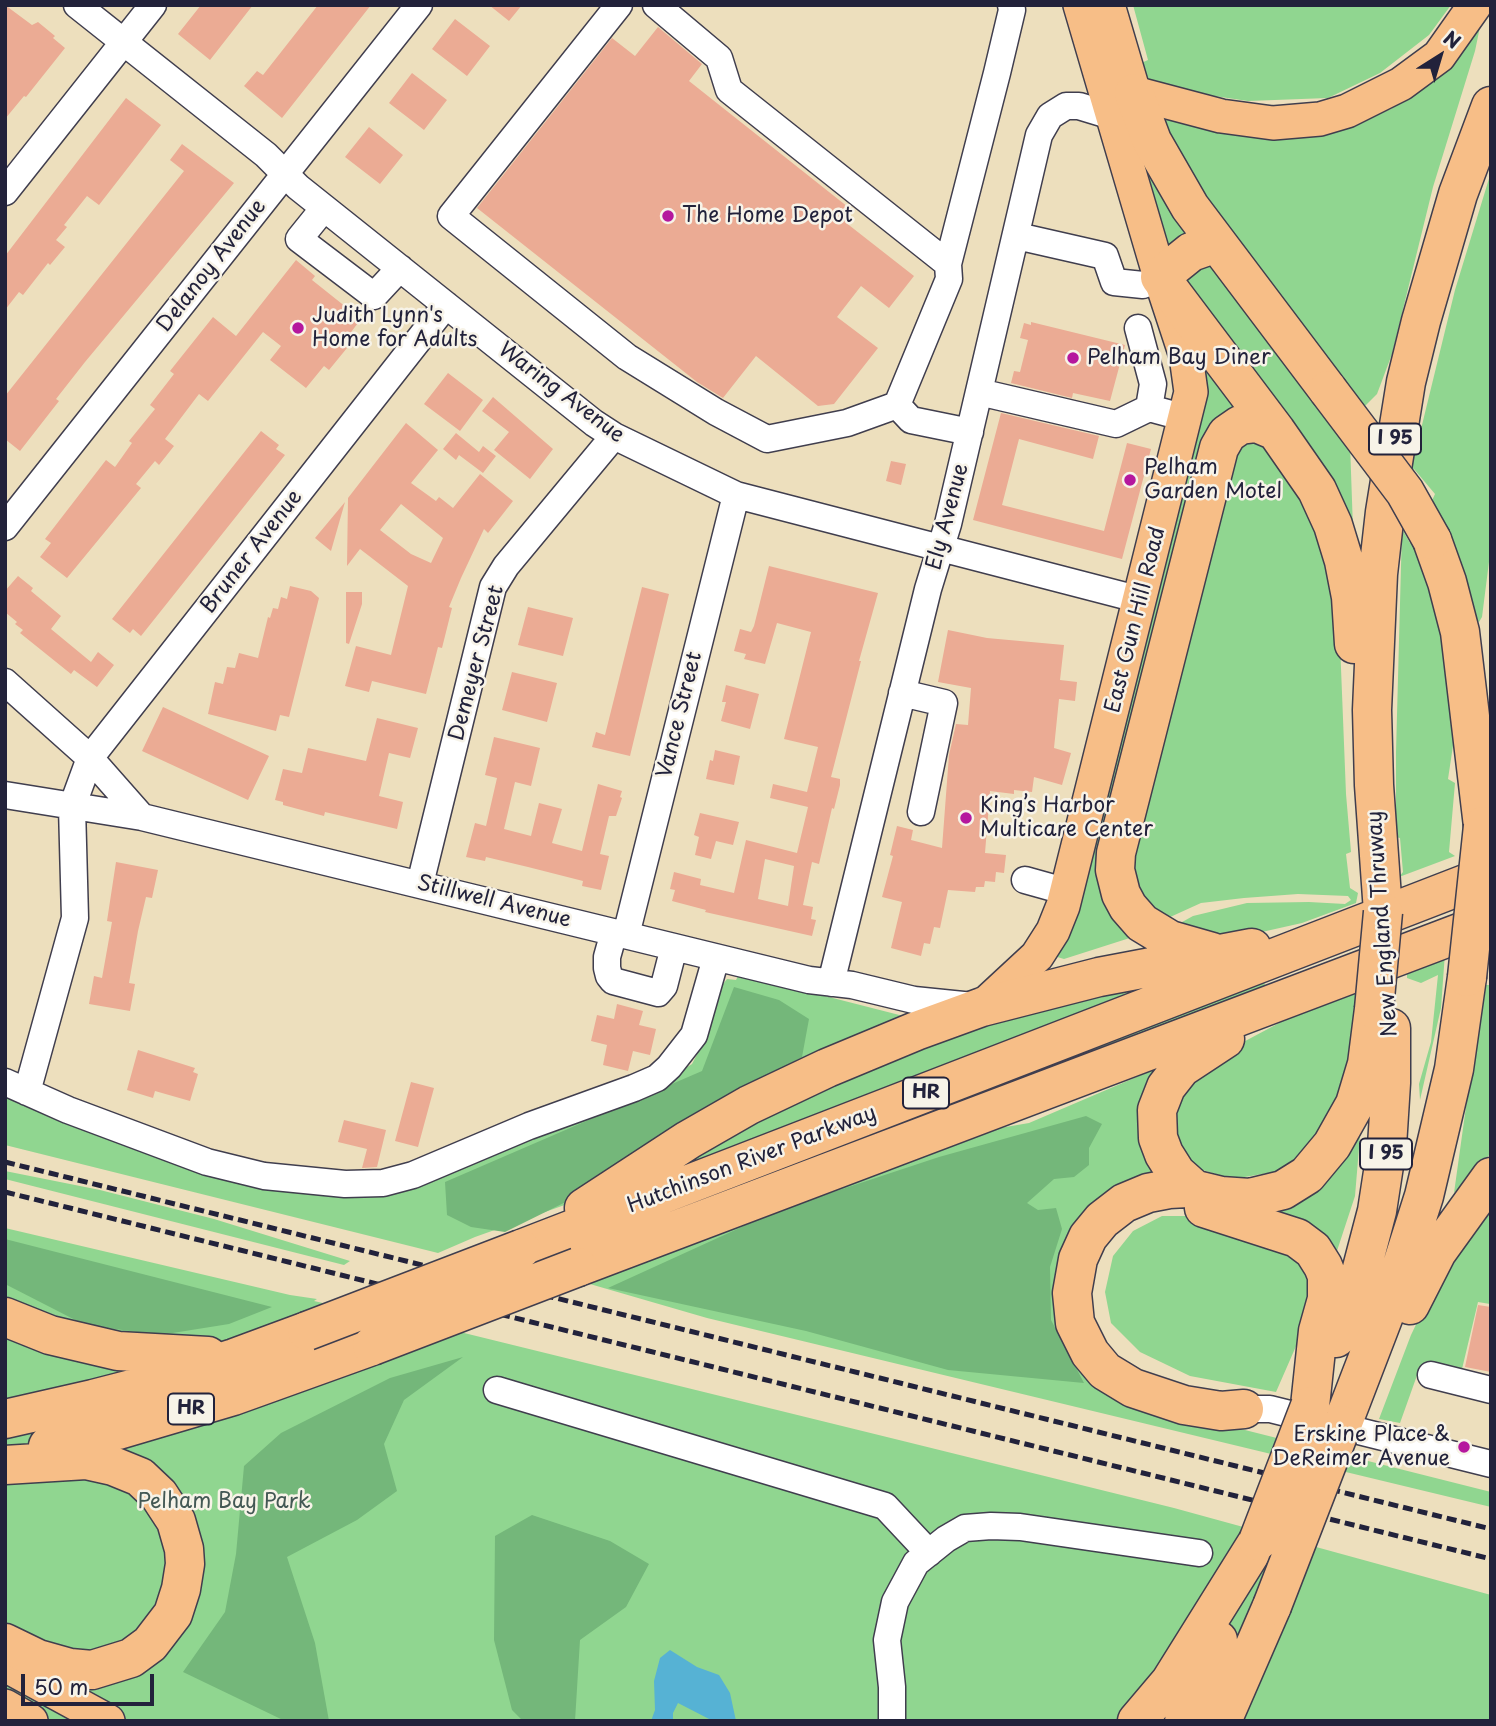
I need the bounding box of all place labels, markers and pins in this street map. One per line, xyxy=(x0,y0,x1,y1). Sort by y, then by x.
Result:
place label: The Home Depot xyxy=(682,203,853,229)
marker: The Home Depot xyxy=(660,208,676,224)
place label: Judith Lynn's Home for Adults xyxy=(312,303,477,353)
marker: Judith Lynn's Home for Adults xyxy=(290,320,306,336)
place label: Pelham Bay Diner xyxy=(1087,345,1271,371)
marker: Pelham Bay Diner xyxy=(1065,350,1081,366)
place label: Pelham Garden Motel xyxy=(1144,455,1282,505)
marker: Pelham Garden Motel xyxy=(1122,472,1138,488)
place label: King’s Harbor Multicare Center xyxy=(980,793,1153,843)
marker: King’s Harbor Multicare Center xyxy=(958,810,974,826)
place label: Erskine Place & DeReimer Avenue xyxy=(1272,1422,1450,1472)
marker: Erskine Place & DeReimer Avenue xyxy=(1456,1439,1472,1455)

